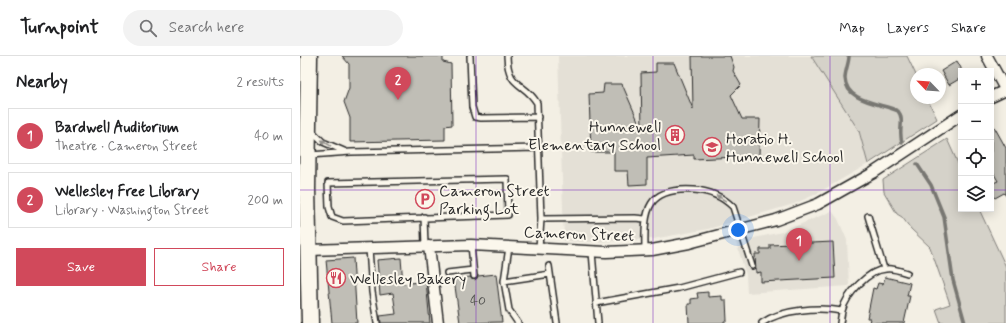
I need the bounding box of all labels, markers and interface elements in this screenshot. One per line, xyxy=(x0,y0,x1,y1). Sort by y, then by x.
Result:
search box xyxy=(123,10,403,46)
text: Turnpoint xyxy=(20,15,99,40)
icon: search xyxy=(137,17,159,39)
text: Search here xyxy=(169,18,244,38)
text: Map xyxy=(839,19,865,37)
text: Layers xyxy=(887,19,929,37)
text: Share xyxy=(951,19,986,37)
pin: 2 xyxy=(385,67,411,100)
north arrow xyxy=(910,68,946,104)
map controls xyxy=(958,68,994,212)
button: + xyxy=(958,68,994,104)
text: Nearby xyxy=(16,71,68,93)
text: 2 results xyxy=(237,74,284,91)
button: − xyxy=(958,104,994,140)
place label: Hunnewell Elementary School xyxy=(528,117,661,156)
text: Bardwell Auditorium xyxy=(55,118,179,138)
building icon: Hunnewell Elementary School xyxy=(664,124,686,146)
text: 1 xyxy=(27,128,33,145)
text: 40 m xyxy=(254,128,283,145)
place label: Horatio H. Hunnewell School xyxy=(726,129,844,168)
school or university icon: Horatio H. Hunnewell School xyxy=(701,136,723,158)
text: Theatre · Cameron Street xyxy=(55,138,197,155)
one-way arrow xyxy=(321,139,331,147)
button: locate xyxy=(958,140,994,176)
button: layers xyxy=(958,176,994,212)
place label: Cameron Street Parking Lot xyxy=(439,181,550,221)
text: Wellesley Free Library xyxy=(55,182,199,202)
parking icon: Cameron Street Parking Lot xyxy=(414,188,436,210)
text: 2 xyxy=(27,192,33,209)
text: 200 m xyxy=(248,192,283,209)
one-way arrow xyxy=(715,194,727,201)
text: Library · Washington Street xyxy=(55,202,209,219)
your location xyxy=(728,220,748,240)
street label: Cameron Street xyxy=(523,222,635,247)
pin: 1 xyxy=(786,228,812,261)
button: Save xyxy=(16,248,146,286)
button: Share xyxy=(154,248,284,286)
restaurant icon: Wellesley Bakery xyxy=(325,267,347,289)
place label: Wellesley Bakery xyxy=(350,269,466,290)
house number: 40 xyxy=(470,292,486,310)

